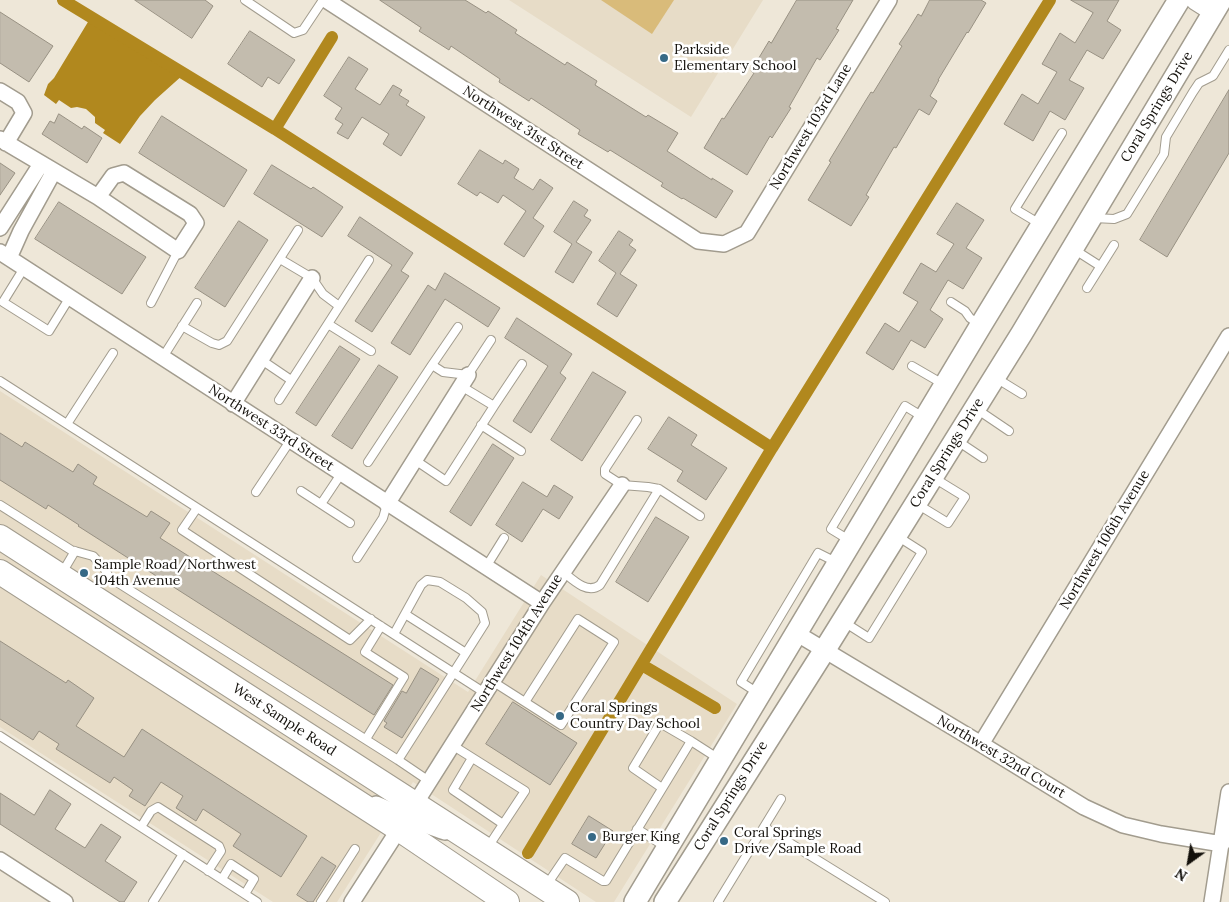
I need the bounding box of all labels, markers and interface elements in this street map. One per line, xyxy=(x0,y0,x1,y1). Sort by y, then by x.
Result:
place label: Parkside Elementary School xyxy=(674,42,797,74)
street label: Coral Springs Drive xyxy=(1117,49,1197,165)
marker: Parkside Elementary School xyxy=(658,52,670,64)
street label: Northwest 103rd Lane xyxy=(767,61,855,193)
street label: Northwest 31st Street xyxy=(459,83,587,173)
street label: Northwest 33rd Street xyxy=(205,381,337,475)
street label: Coral Springs Drive xyxy=(906,395,988,511)
street label: Northwest 106th Avenue xyxy=(1057,467,1153,613)
place label: Sample Road/Northwest 104th Avenue xyxy=(94,557,256,590)
marker: Sample Road/Northwest 104th Avenue xyxy=(78,567,90,579)
street label: Northwest 104th Avenue xyxy=(468,571,566,715)
street label: West Sample Road xyxy=(229,680,339,760)
place label: Coral Springs Country Day School xyxy=(570,700,700,732)
marker: Coral Springs Country Day School xyxy=(554,710,566,722)
street label: Northwest 32nd Court xyxy=(934,712,1068,802)
street label: Coral Springs Drive xyxy=(690,738,772,854)
place label: Coral Springs Drive/Sample Road xyxy=(734,825,862,858)
place label: Burger King xyxy=(602,829,680,845)
marker: Burger King xyxy=(586,831,598,843)
marker: Coral Springs Drive/Sample Road xyxy=(718,835,730,847)
north arrow xyxy=(1164,837,1214,887)
text: N xyxy=(1172,864,1190,885)

